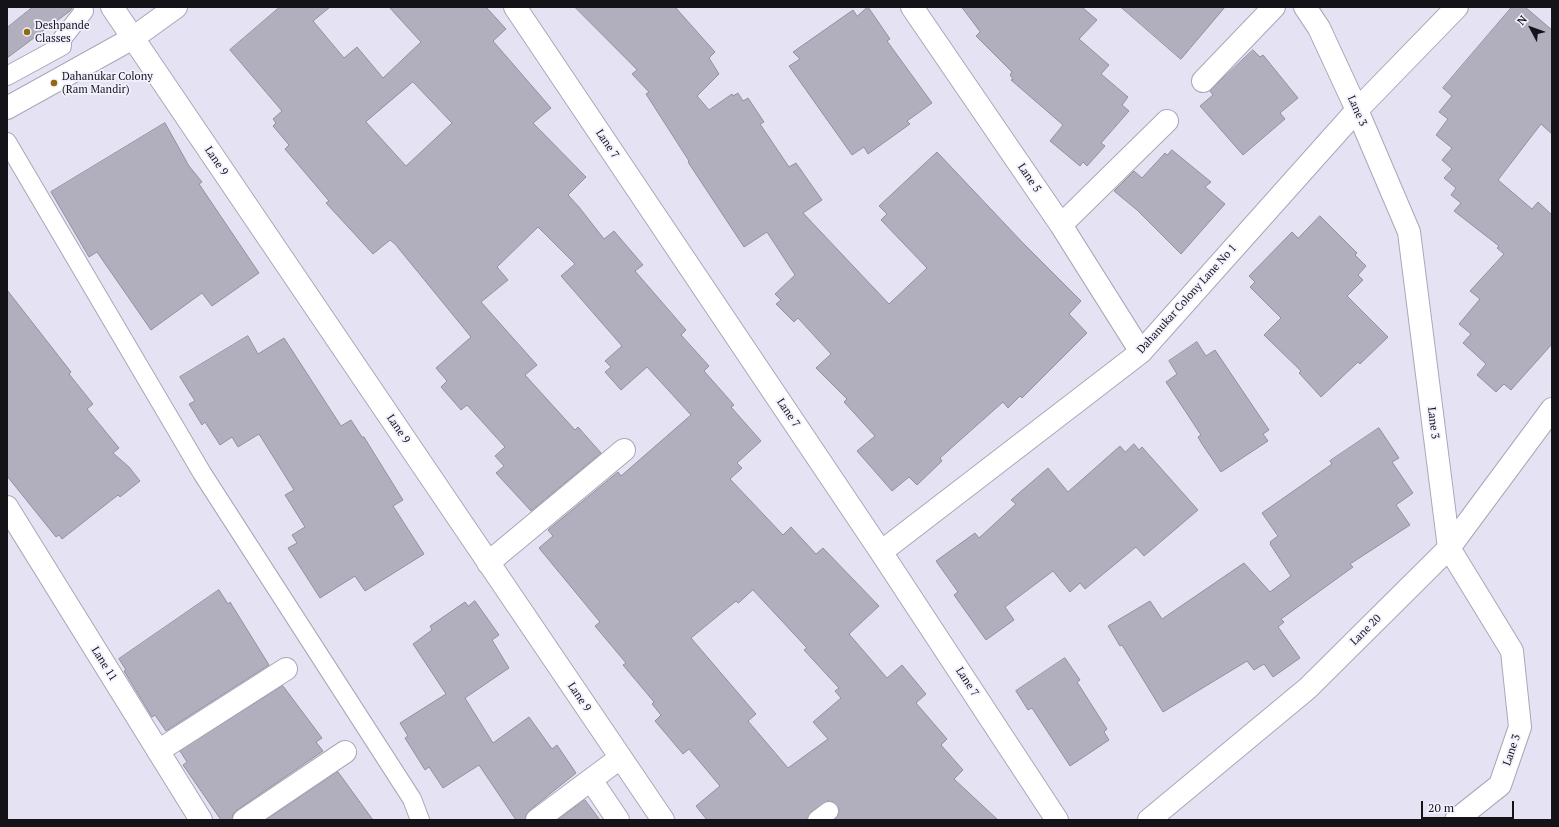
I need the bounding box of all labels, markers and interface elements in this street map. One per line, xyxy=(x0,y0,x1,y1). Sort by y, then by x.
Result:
north arrow xyxy=(1511,8,1551,48)
text: N xyxy=(1514,12,1530,28)
place label: Deshpande Classes xyxy=(35,19,89,45)
marker: Deshpande Classes xyxy=(22,27,32,37)
place label: Dahanukar Colony (Ram Mandir) xyxy=(62,70,153,96)
marker: Dahanukar Colony (Ram Mandir) xyxy=(49,78,59,88)
street label: Lane 3 xyxy=(1344,94,1370,128)
street label: Lane 7 xyxy=(593,127,621,161)
street label: Lane 9 xyxy=(202,144,230,178)
street label: Lane 5 xyxy=(1015,161,1043,195)
street label: Dahanukar Colony Lane No 1 xyxy=(1134,242,1240,356)
street label: Lane 7 xyxy=(774,396,802,430)
street label: Lane 3 xyxy=(1424,406,1442,440)
street label: Lane 9 xyxy=(384,412,412,446)
street label: Lane 20 xyxy=(1348,612,1384,648)
street label: Lane 11 xyxy=(88,644,120,684)
street label: Lane 7 xyxy=(953,665,981,699)
street label: Lane 9 xyxy=(565,680,593,714)
street label: Lane 3 xyxy=(1501,733,1523,767)
scale bar xyxy=(1423,793,1516,819)
text: 20 m xyxy=(1428,800,1454,815)

